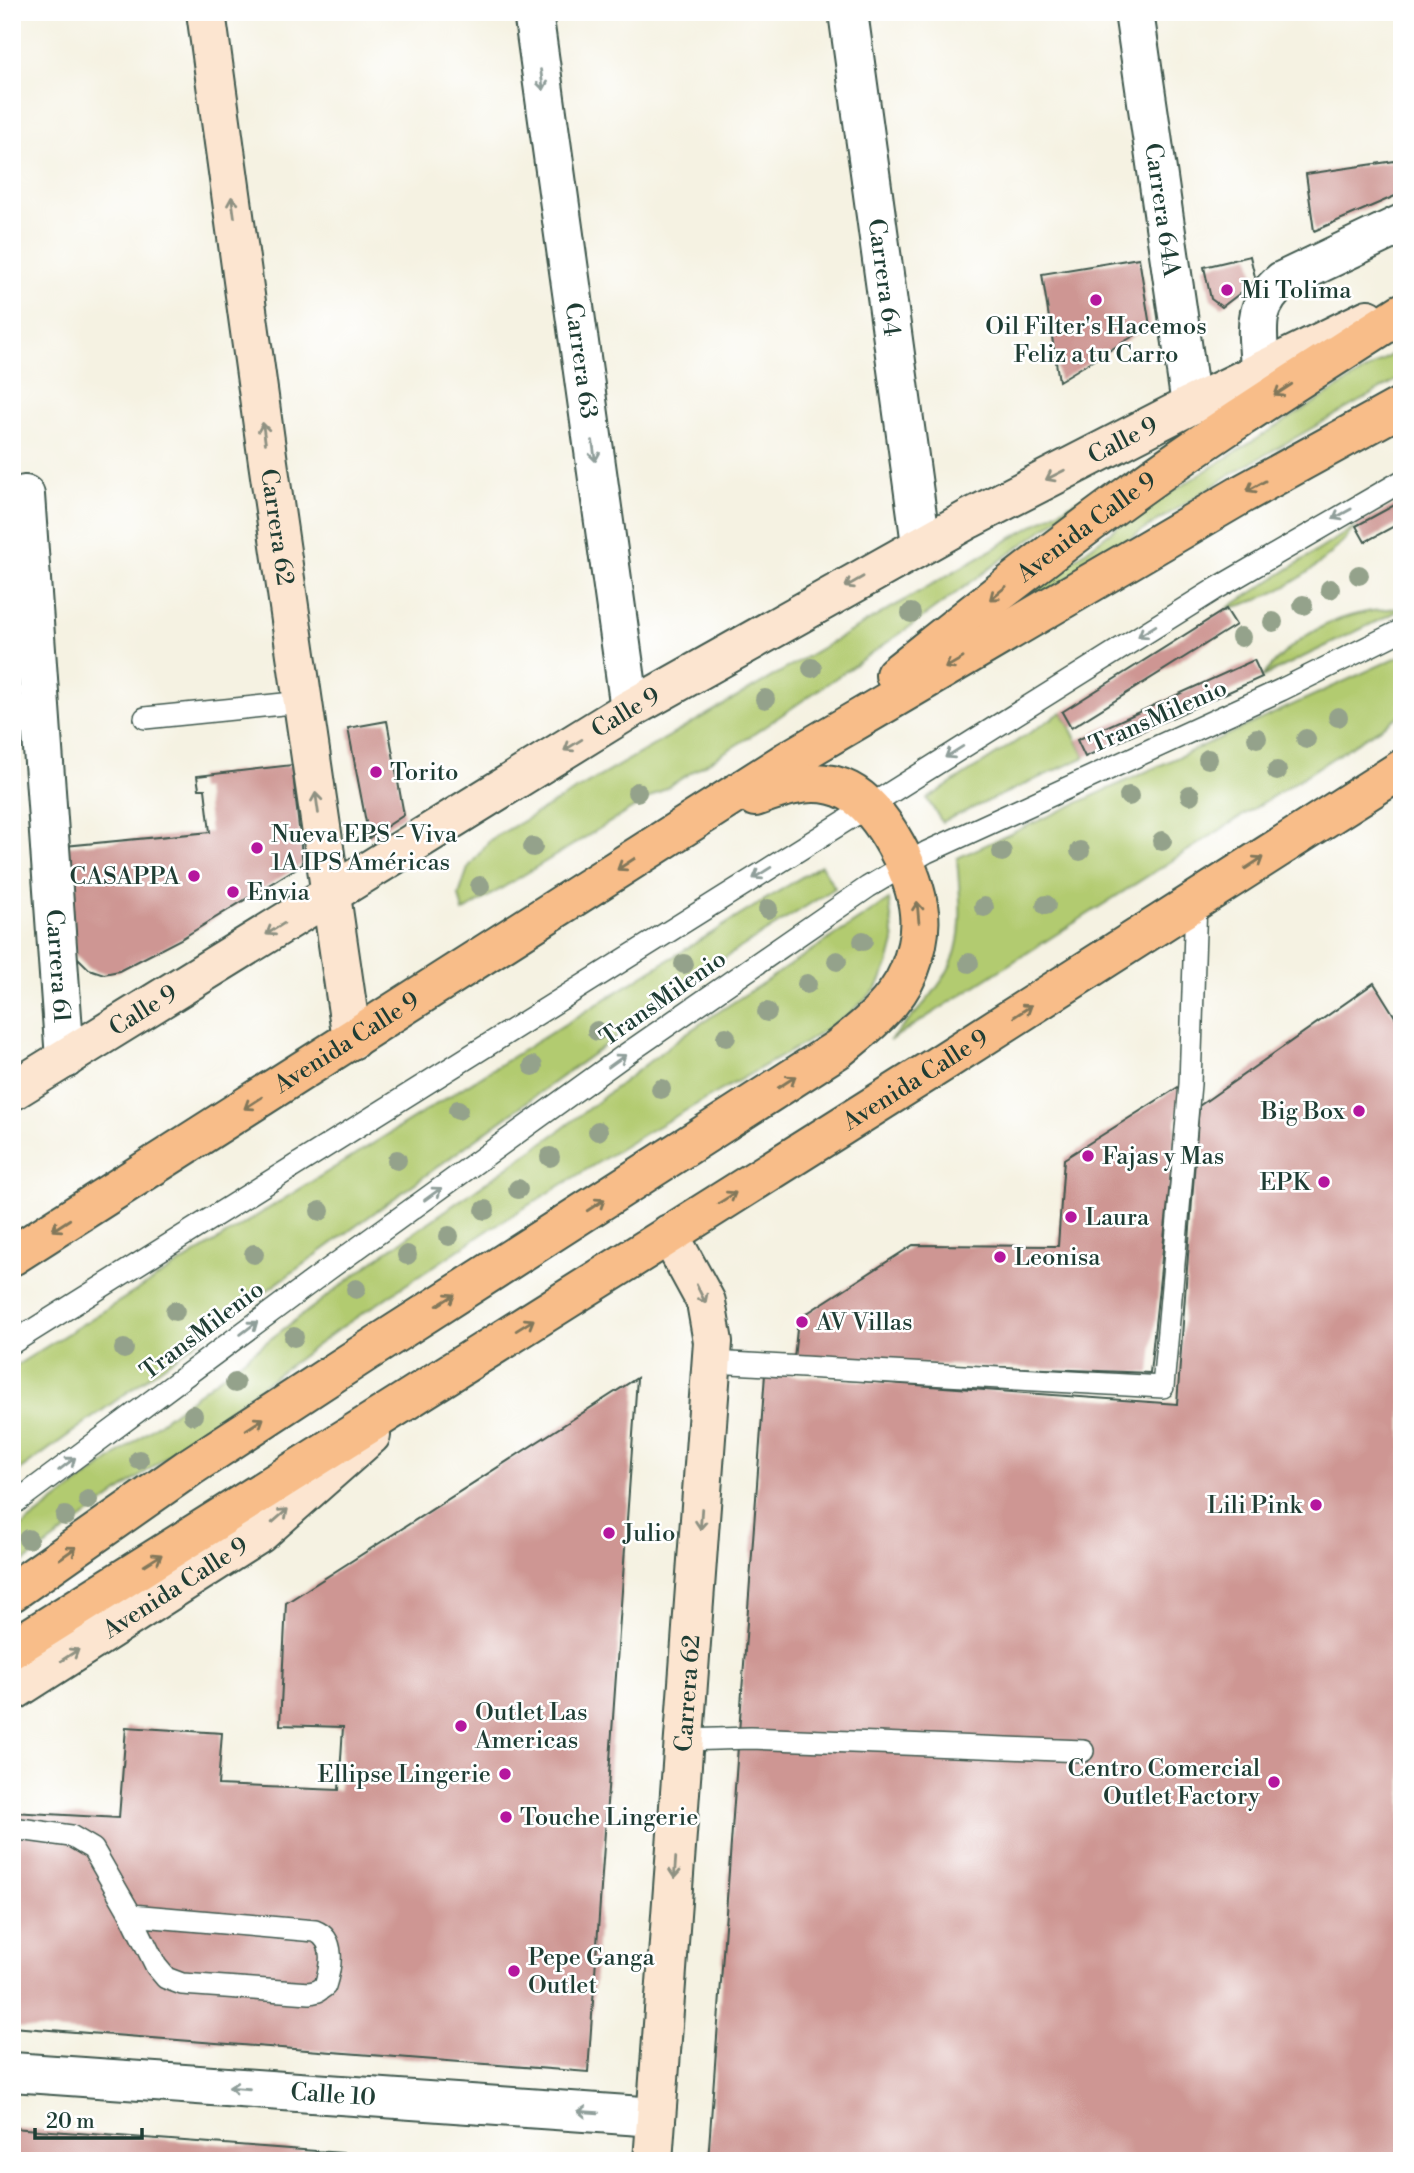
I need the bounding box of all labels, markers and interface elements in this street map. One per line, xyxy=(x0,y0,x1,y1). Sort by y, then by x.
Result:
one-way arrow xyxy=(536,68,549,91)
street label: Carrera 64A xyxy=(1137,141,1186,280)
one-way arrow xyxy=(226,197,239,219)
street label: Carrera 64 xyxy=(861,217,906,338)
place label: Mi Tolima xyxy=(1241,276,1352,306)
marker: Mi Tolima xyxy=(1219,282,1235,298)
marker: Oil Filter's Hacemos Feliz a tu Carro xyxy=(1088,292,1104,308)
street label: Carrera 63 xyxy=(558,301,603,421)
place label: Oil Filter's Hacemos Feliz a tu Carro xyxy=(985,312,1207,370)
one-way arrow xyxy=(1273,383,1293,397)
street label: Calle 9 xyxy=(1083,411,1163,471)
one-way arrow xyxy=(257,422,270,445)
one-way arrow xyxy=(588,439,601,462)
street label: Avenida Calle 9 xyxy=(1010,466,1162,590)
street label: Carrera 62 xyxy=(253,467,300,587)
one-way arrow xyxy=(1045,468,1066,482)
one-way arrow xyxy=(1246,480,1267,493)
one-way arrow xyxy=(1332,508,1353,521)
one-way arrow xyxy=(845,575,865,589)
one-way arrow xyxy=(989,586,1007,601)
one-way arrow xyxy=(1138,625,1158,639)
one-way arrow xyxy=(945,656,965,670)
street label: TransMilenio xyxy=(1085,673,1232,761)
street label: Calle 9 xyxy=(586,681,665,745)
one-way arrow xyxy=(563,738,583,752)
one-way arrow xyxy=(945,746,965,760)
place label: Torito xyxy=(390,758,458,788)
marker: Torito xyxy=(368,764,384,780)
one-way arrow xyxy=(310,793,323,815)
place label: Nueva EPS - Viva 1A IPS Américas xyxy=(271,820,458,878)
marker: Nueva EPS - Viva 1A IPS Américas xyxy=(249,840,265,856)
one-way arrow xyxy=(1244,856,1263,871)
one-way arrow xyxy=(617,857,636,872)
place label: CASAPPA xyxy=(69,862,181,892)
one-way arrow xyxy=(752,866,772,880)
marker: CASAPPA xyxy=(186,868,202,884)
place label: Envia xyxy=(247,878,311,908)
marker: Envia xyxy=(225,884,241,900)
one-way arrow xyxy=(911,900,924,923)
street label: Carrera 61 xyxy=(38,908,76,1024)
one-way arrow xyxy=(266,923,286,937)
street label: TransMilenio xyxy=(595,944,732,1053)
street label: Calle 9 xyxy=(104,979,183,1043)
street label: Avenida Calle 9 xyxy=(268,986,425,1101)
one-way arrow xyxy=(1012,1004,1032,1018)
street label: Avenida Calle 9 xyxy=(837,1023,994,1138)
one-way arrow xyxy=(607,1054,626,1068)
one-way arrow xyxy=(777,1074,797,1088)
one-way arrow xyxy=(244,1095,263,1110)
place label: Big Box xyxy=(1260,1097,1346,1127)
marker: Big Box xyxy=(1351,1103,1367,1119)
place label: Fajas y Mas xyxy=(1102,1142,1224,1172)
marker: Fajas y Mas xyxy=(1080,1148,1096,1164)
place label: EPK xyxy=(1260,1168,1311,1198)
marker: EPK xyxy=(1316,1174,1332,1190)
one-way arrow xyxy=(423,1187,442,1201)
one-way arrow xyxy=(716,1190,736,1204)
one-way arrow xyxy=(586,1197,605,1212)
place label: Laura xyxy=(1085,1203,1150,1233)
marker: Laura xyxy=(1063,1209,1079,1225)
one-way arrow xyxy=(52,1218,71,1233)
place label: Leonisa xyxy=(1014,1243,1101,1273)
marker: Leonisa xyxy=(992,1249,1008,1265)
street label: TransMilenio xyxy=(135,1275,270,1387)
one-way arrow xyxy=(694,1283,708,1304)
one-way arrow xyxy=(436,1293,456,1307)
place label: AV Villas xyxy=(815,1308,912,1338)
marker: AV Villas xyxy=(794,1314,810,1330)
one-way arrow xyxy=(514,1317,534,1331)
one-way arrow xyxy=(239,1321,258,1335)
one-way arrow xyxy=(245,1417,265,1431)
one-way arrow xyxy=(57,1457,76,1472)
place label: Lili Pink xyxy=(1207,1491,1303,1521)
marker: Lili Pink xyxy=(1308,1497,1324,1513)
one-way arrow xyxy=(694,1507,707,1530)
one-way arrow xyxy=(270,1508,288,1524)
place label: Julio xyxy=(622,1519,675,1549)
marker: Julio xyxy=(601,1525,617,1541)
street label: Avenida Calle 9 xyxy=(97,1531,254,1646)
one-way arrow xyxy=(58,1546,77,1560)
one-way arrow xyxy=(142,1552,162,1566)
street label: Carrera 62 xyxy=(669,1634,708,1753)
one-way arrow xyxy=(59,1648,79,1662)
place label: Outlet Las Americas xyxy=(474,1698,587,1756)
marker: Outlet Las Americas xyxy=(453,1718,469,1734)
place label: Centro Comercial Outlet Factory xyxy=(1068,1754,1260,1812)
place label: Ellipse Lingerie xyxy=(318,1760,491,1790)
marker: Ellipse Lingerie xyxy=(497,1766,513,1782)
marker: Centro Comercial Outlet Factory xyxy=(1266,1774,1282,1790)
place label: Touche Lingerie xyxy=(520,1803,698,1833)
marker: Touche Lingerie xyxy=(498,1809,514,1825)
one-way arrow xyxy=(668,1856,681,1879)
place label: Pepe Ganga Outlet xyxy=(528,1943,656,2001)
marker: Pepe Ganga Outlet xyxy=(506,1963,522,1979)
street label: Calle 10 xyxy=(289,2078,377,2113)
one-way arrow xyxy=(228,2081,250,2094)
scale bar xyxy=(35,2096,142,2140)
one-way arrow xyxy=(577,2105,600,2118)
text: 20 m xyxy=(46,2109,95,2135)

